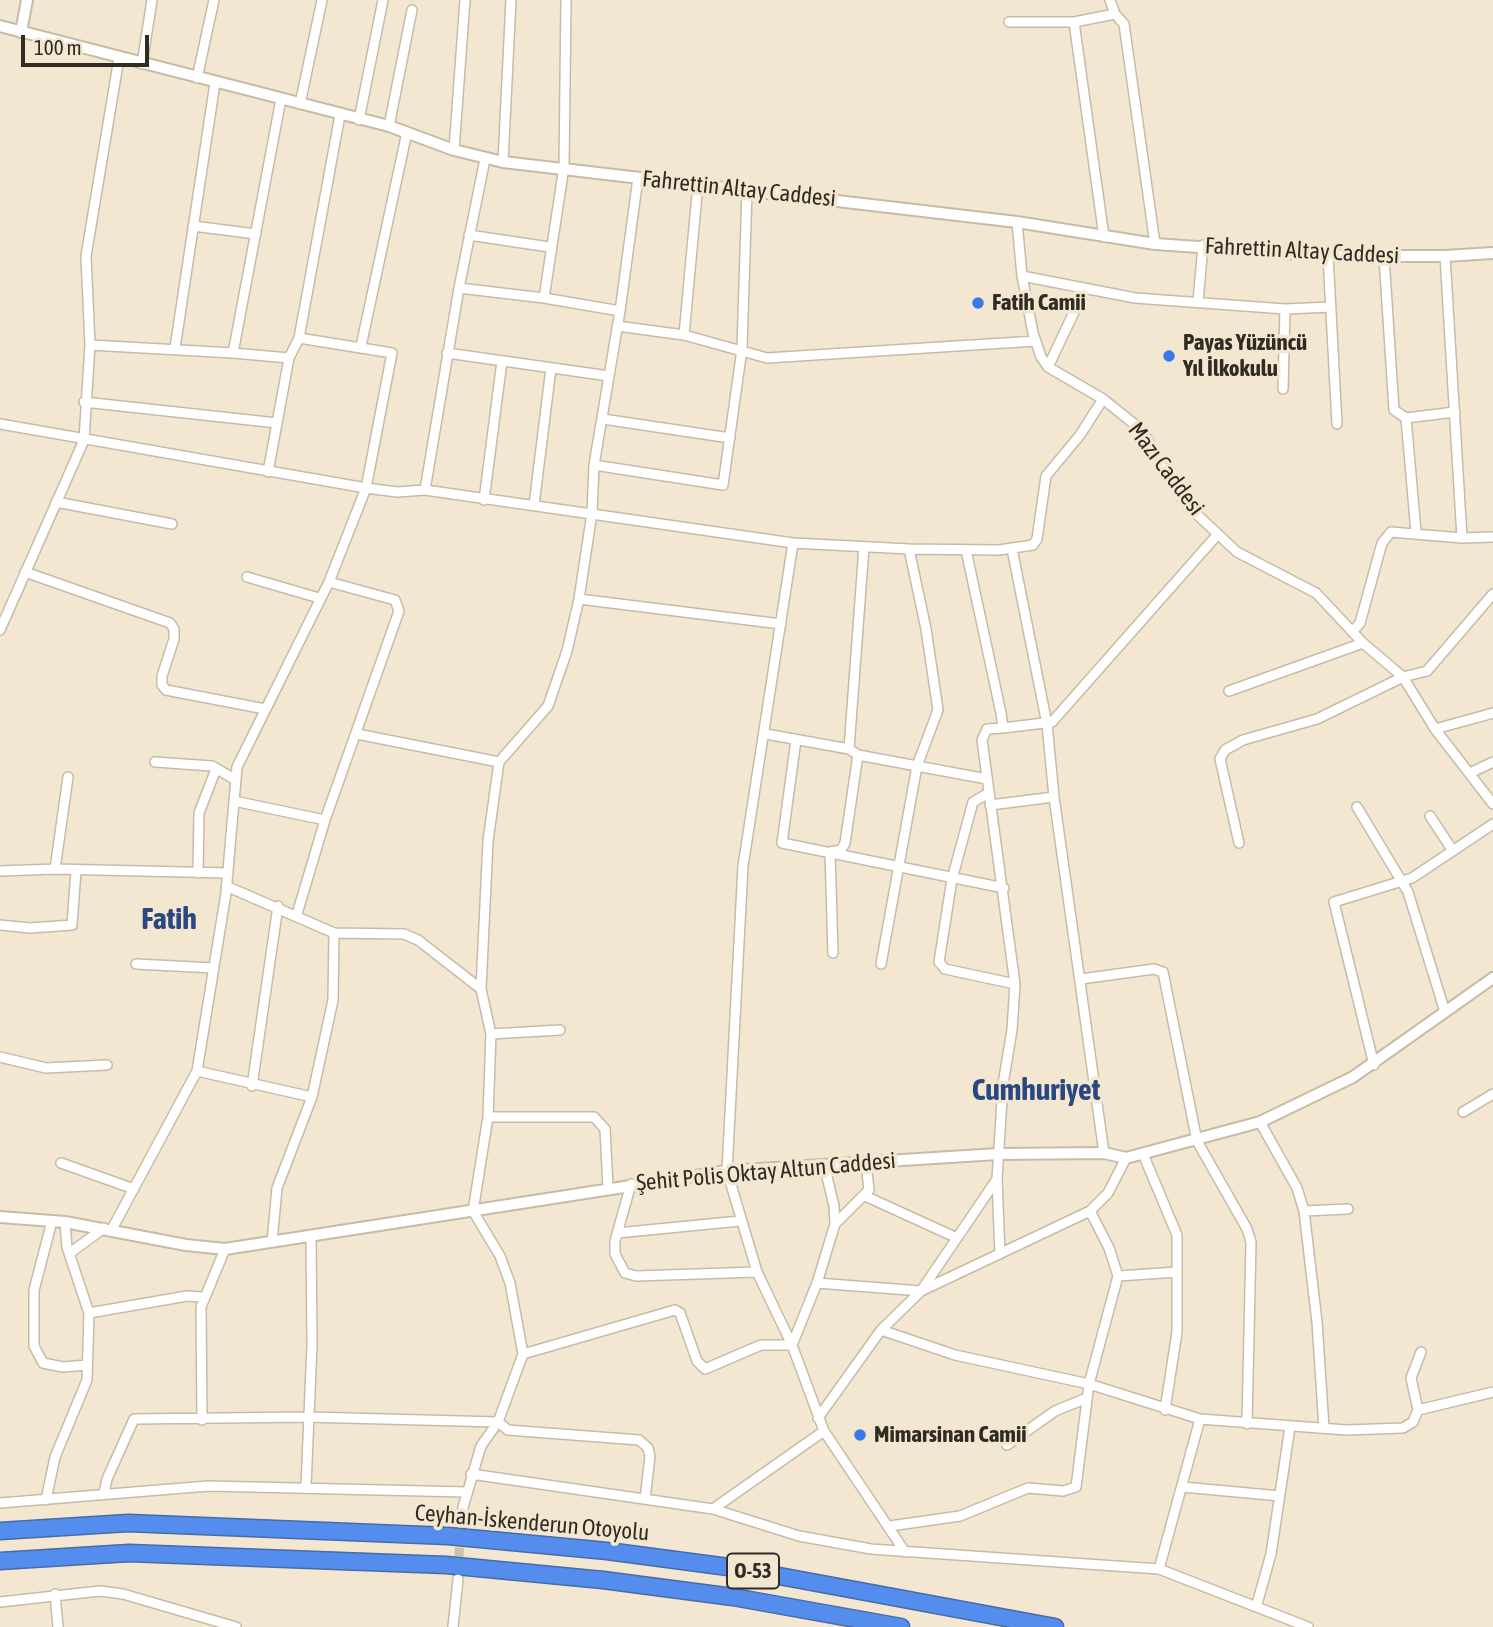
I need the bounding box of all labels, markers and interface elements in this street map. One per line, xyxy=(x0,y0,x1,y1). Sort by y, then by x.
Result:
scale bar xyxy=(24,21,152,65)
text: 100 m xyxy=(34,35,82,59)
street label: Fahrettin Altay Caddesi xyxy=(641,165,837,213)
street label: Fahrettin Altay Caddesi xyxy=(1204,232,1400,270)
place label: Fatih Camii xyxy=(992,289,1086,317)
marker: Fatih Camii xyxy=(970,295,986,311)
place label: Payas Yüzüncü Yıl İlkokulu xyxy=(1183,329,1307,383)
marker: Payas Yüzüncü Yıl İlkokulu xyxy=(1161,348,1177,364)
street label: Mazı Caddesi xyxy=(1122,417,1210,521)
district label: Fatih xyxy=(141,902,197,938)
district label: Cumhuriyet xyxy=(972,1073,1100,1109)
street label: Şehit Polis Oktay Altun Caddesi xyxy=(635,1147,897,1197)
place label: Mimarsinan Camii xyxy=(874,1421,1026,1449)
marker: Mimarsinan Camii xyxy=(852,1427,868,1443)
street label: Ceyhan-İskenderun Otoyolu xyxy=(414,1499,650,1547)
road number: O-53 xyxy=(727,1554,779,1588)

